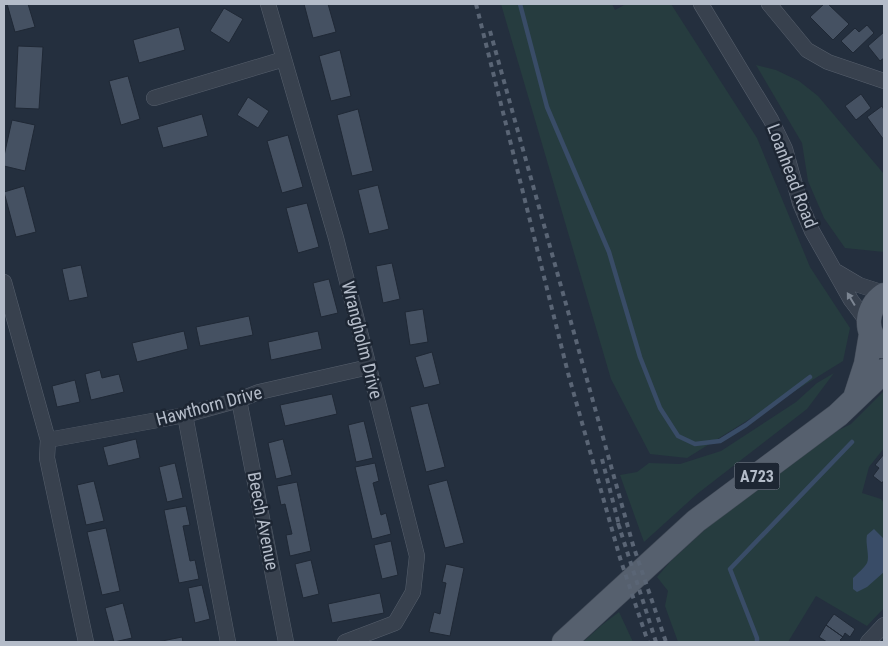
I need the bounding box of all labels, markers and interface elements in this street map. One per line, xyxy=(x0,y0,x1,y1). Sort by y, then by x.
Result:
street label: Loanhead Road xyxy=(763,121,822,231)
street label: Wrangholm Drive xyxy=(338,279,387,401)
one-way arrow xyxy=(847,292,856,305)
street label: Hawthorn Drive xyxy=(154,381,264,430)
road number: A723 xyxy=(734,462,780,490)
street label: Beech Avenue xyxy=(244,470,283,572)

